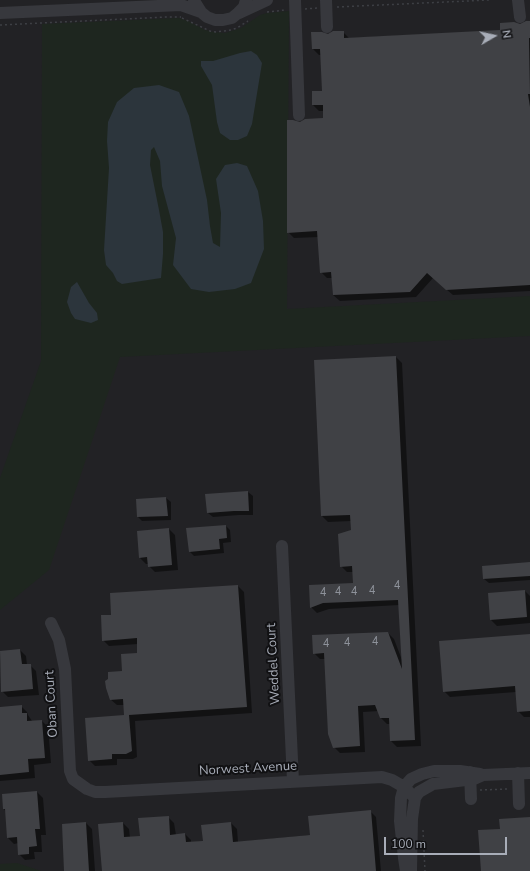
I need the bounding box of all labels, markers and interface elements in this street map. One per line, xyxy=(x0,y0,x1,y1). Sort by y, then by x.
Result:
north arrow xyxy=(474,16,514,56)
text: N xyxy=(498,29,514,39)
house number: 4 xyxy=(394,579,400,593)
house number: 4 xyxy=(369,584,375,598)
house number: 4 xyxy=(335,585,341,599)
house number: 4 xyxy=(351,585,357,599)
house number: 4 xyxy=(320,586,326,600)
street label: Weddel Court xyxy=(264,623,284,705)
house number: 4 xyxy=(372,635,378,649)
house number: 4 xyxy=(344,636,350,650)
house number: 4 xyxy=(323,637,329,651)
street label: Oban Court xyxy=(42,670,62,738)
street label: Norwest Avenue xyxy=(199,759,297,779)
scale bar xyxy=(386,829,509,855)
text: 100 m xyxy=(391,836,426,852)

